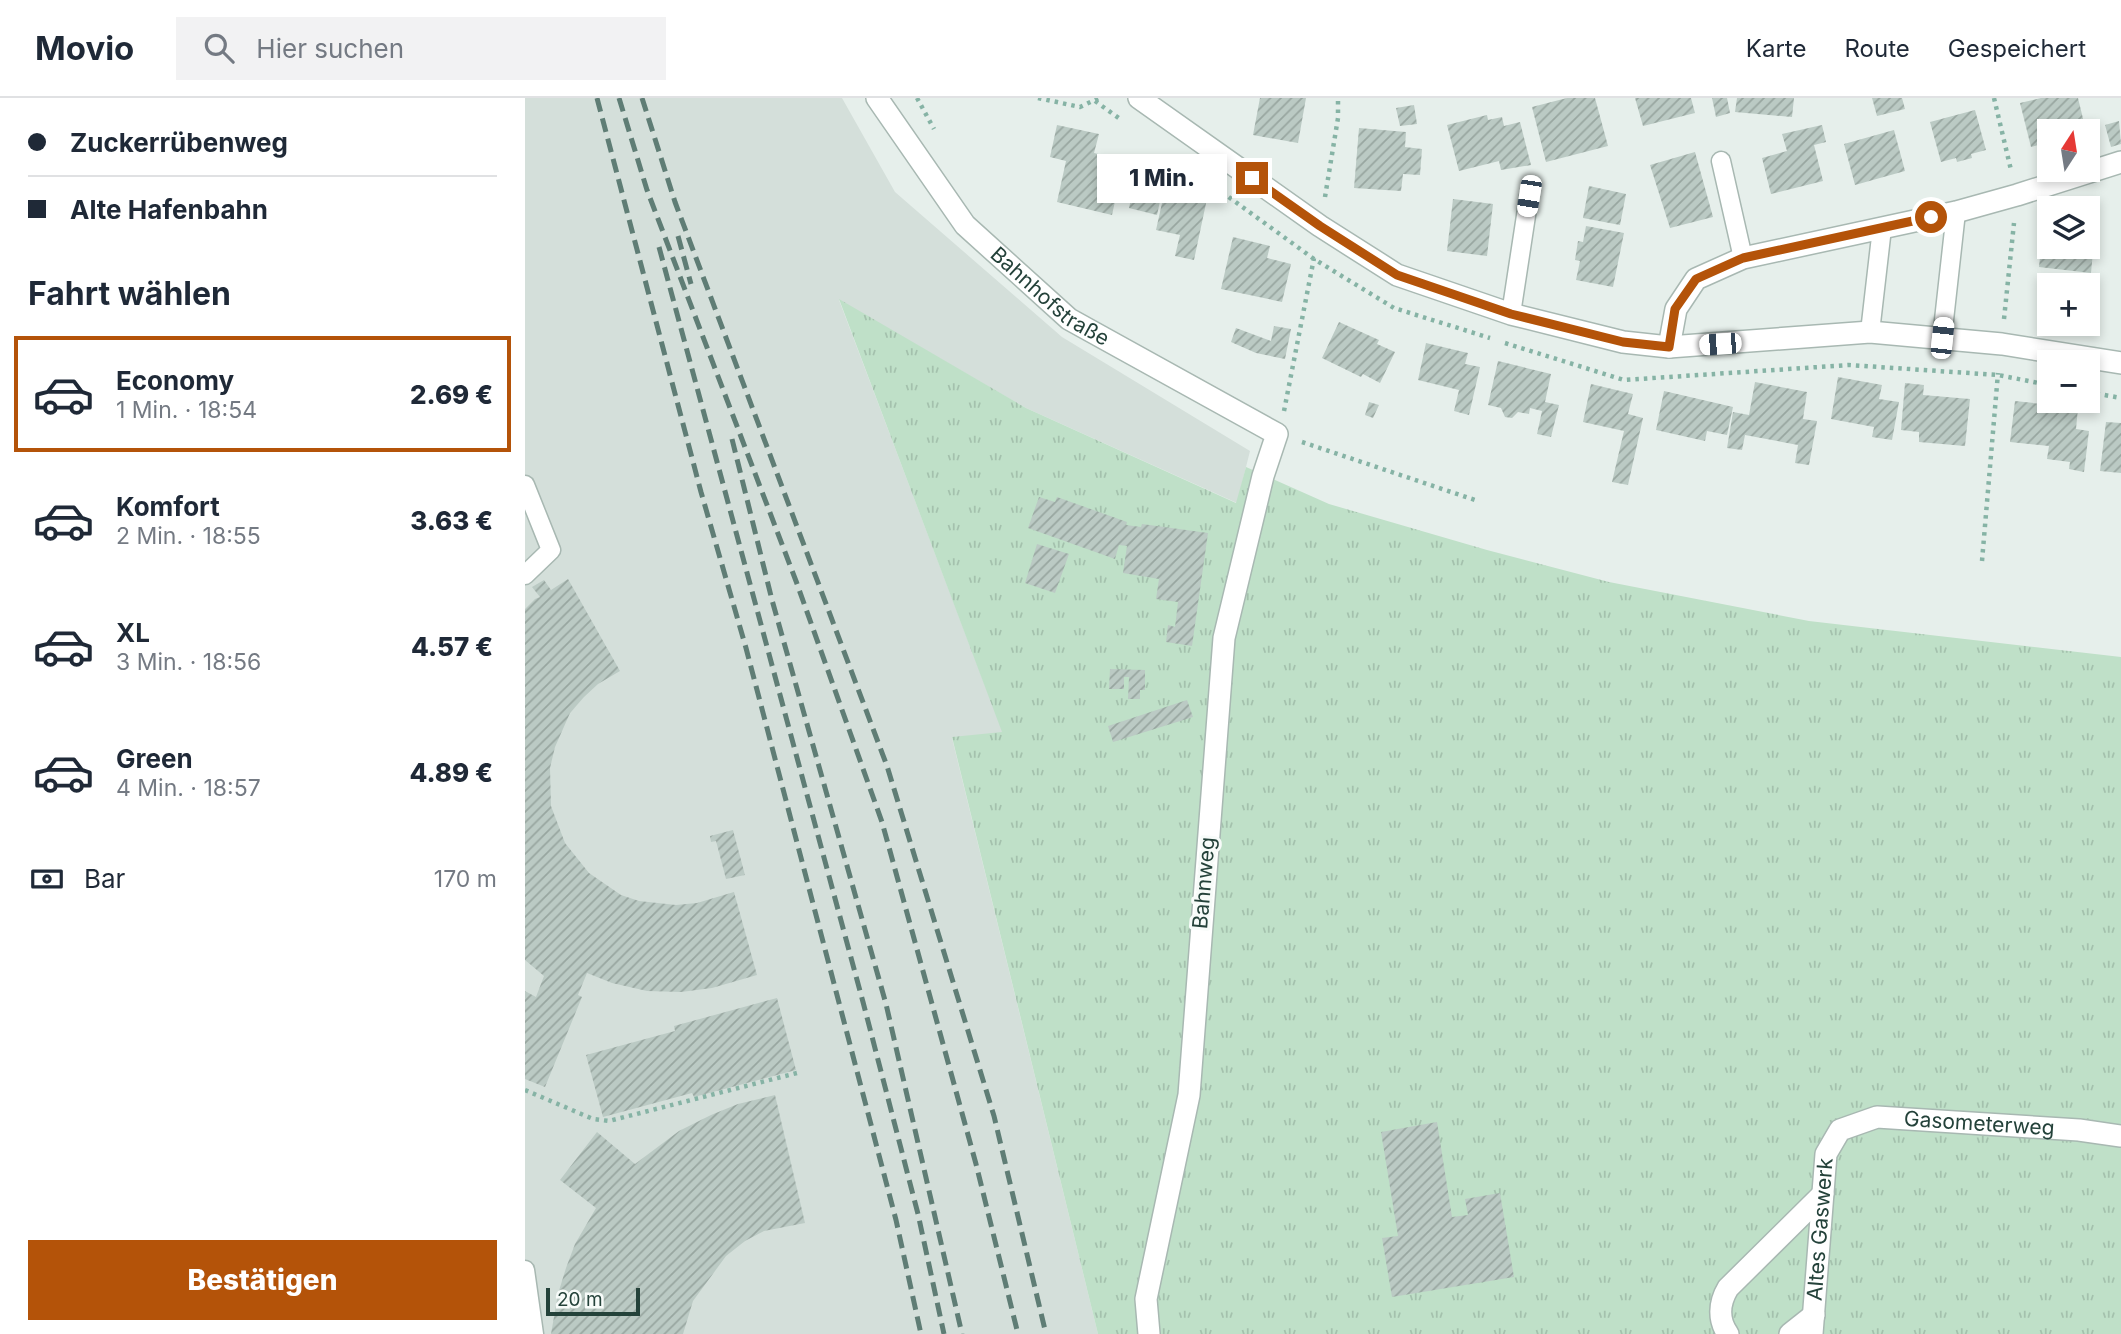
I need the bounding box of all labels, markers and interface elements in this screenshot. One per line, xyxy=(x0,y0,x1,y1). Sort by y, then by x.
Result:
search box xyxy=(176,17,666,80)
text: Movio xyxy=(35,28,134,68)
icon: search xyxy=(200,29,238,67)
text: Hier suchen xyxy=(256,33,404,64)
text: Karte xyxy=(1746,34,1806,63)
text: Route xyxy=(1844,34,1910,63)
text: Gespeichert xyxy=(1948,34,2086,63)
north arrow xyxy=(2037,119,2100,182)
map controls xyxy=(2037,119,2100,413)
text: Zuckerrübenweg xyxy=(70,127,288,158)
callout: 1 Min. xyxy=(1098,154,1227,202)
route end xyxy=(1236,162,1268,194)
text: 1 Min. xyxy=(1129,164,1195,192)
car xyxy=(1516,174,1543,218)
text: Alte Hafenbahn xyxy=(70,194,268,225)
button: layers xyxy=(2037,196,2100,259)
route start xyxy=(1915,201,1947,233)
street label: Bahnhofstraße xyxy=(986,241,1114,351)
button: + xyxy=(2037,273,2100,336)
text: Fahrt wählen xyxy=(28,274,231,313)
car xyxy=(1930,316,1955,360)
car xyxy=(1699,332,1742,356)
button: − xyxy=(2037,350,2100,413)
icon: car xyxy=(32,363,95,426)
text: Economy xyxy=(116,365,234,396)
text: 2.69 € xyxy=(410,379,493,410)
text: 1 Min. · 18:54 xyxy=(116,396,257,424)
icon: car xyxy=(32,489,95,552)
text: Komfort xyxy=(116,491,220,522)
text: 3.63 € xyxy=(410,505,493,536)
text: 2 Min. · 18:55 xyxy=(116,522,261,550)
icon: car xyxy=(32,615,95,678)
text: XL xyxy=(116,617,150,648)
text: 4.57 € xyxy=(411,631,493,662)
text: 3 Min. · 18:56 xyxy=(116,648,261,676)
icon: car xyxy=(32,741,95,804)
text: Green xyxy=(116,743,193,774)
text: 4.89 € xyxy=(409,757,493,788)
text: 4 Min. · 18:57 xyxy=(116,774,261,802)
street label: Bahnweg xyxy=(1187,836,1220,930)
icon: cash xyxy=(28,860,66,898)
text: Bar xyxy=(84,863,125,894)
text: 170 m xyxy=(434,865,497,893)
street label: Gasometerweg xyxy=(1903,1106,2055,1140)
street label: Altes Gaswerk xyxy=(1802,1156,1838,1302)
button: Bestätigen xyxy=(28,1240,497,1320)
scale bar xyxy=(546,1285,641,1317)
text: 20 m xyxy=(557,1288,603,1311)

